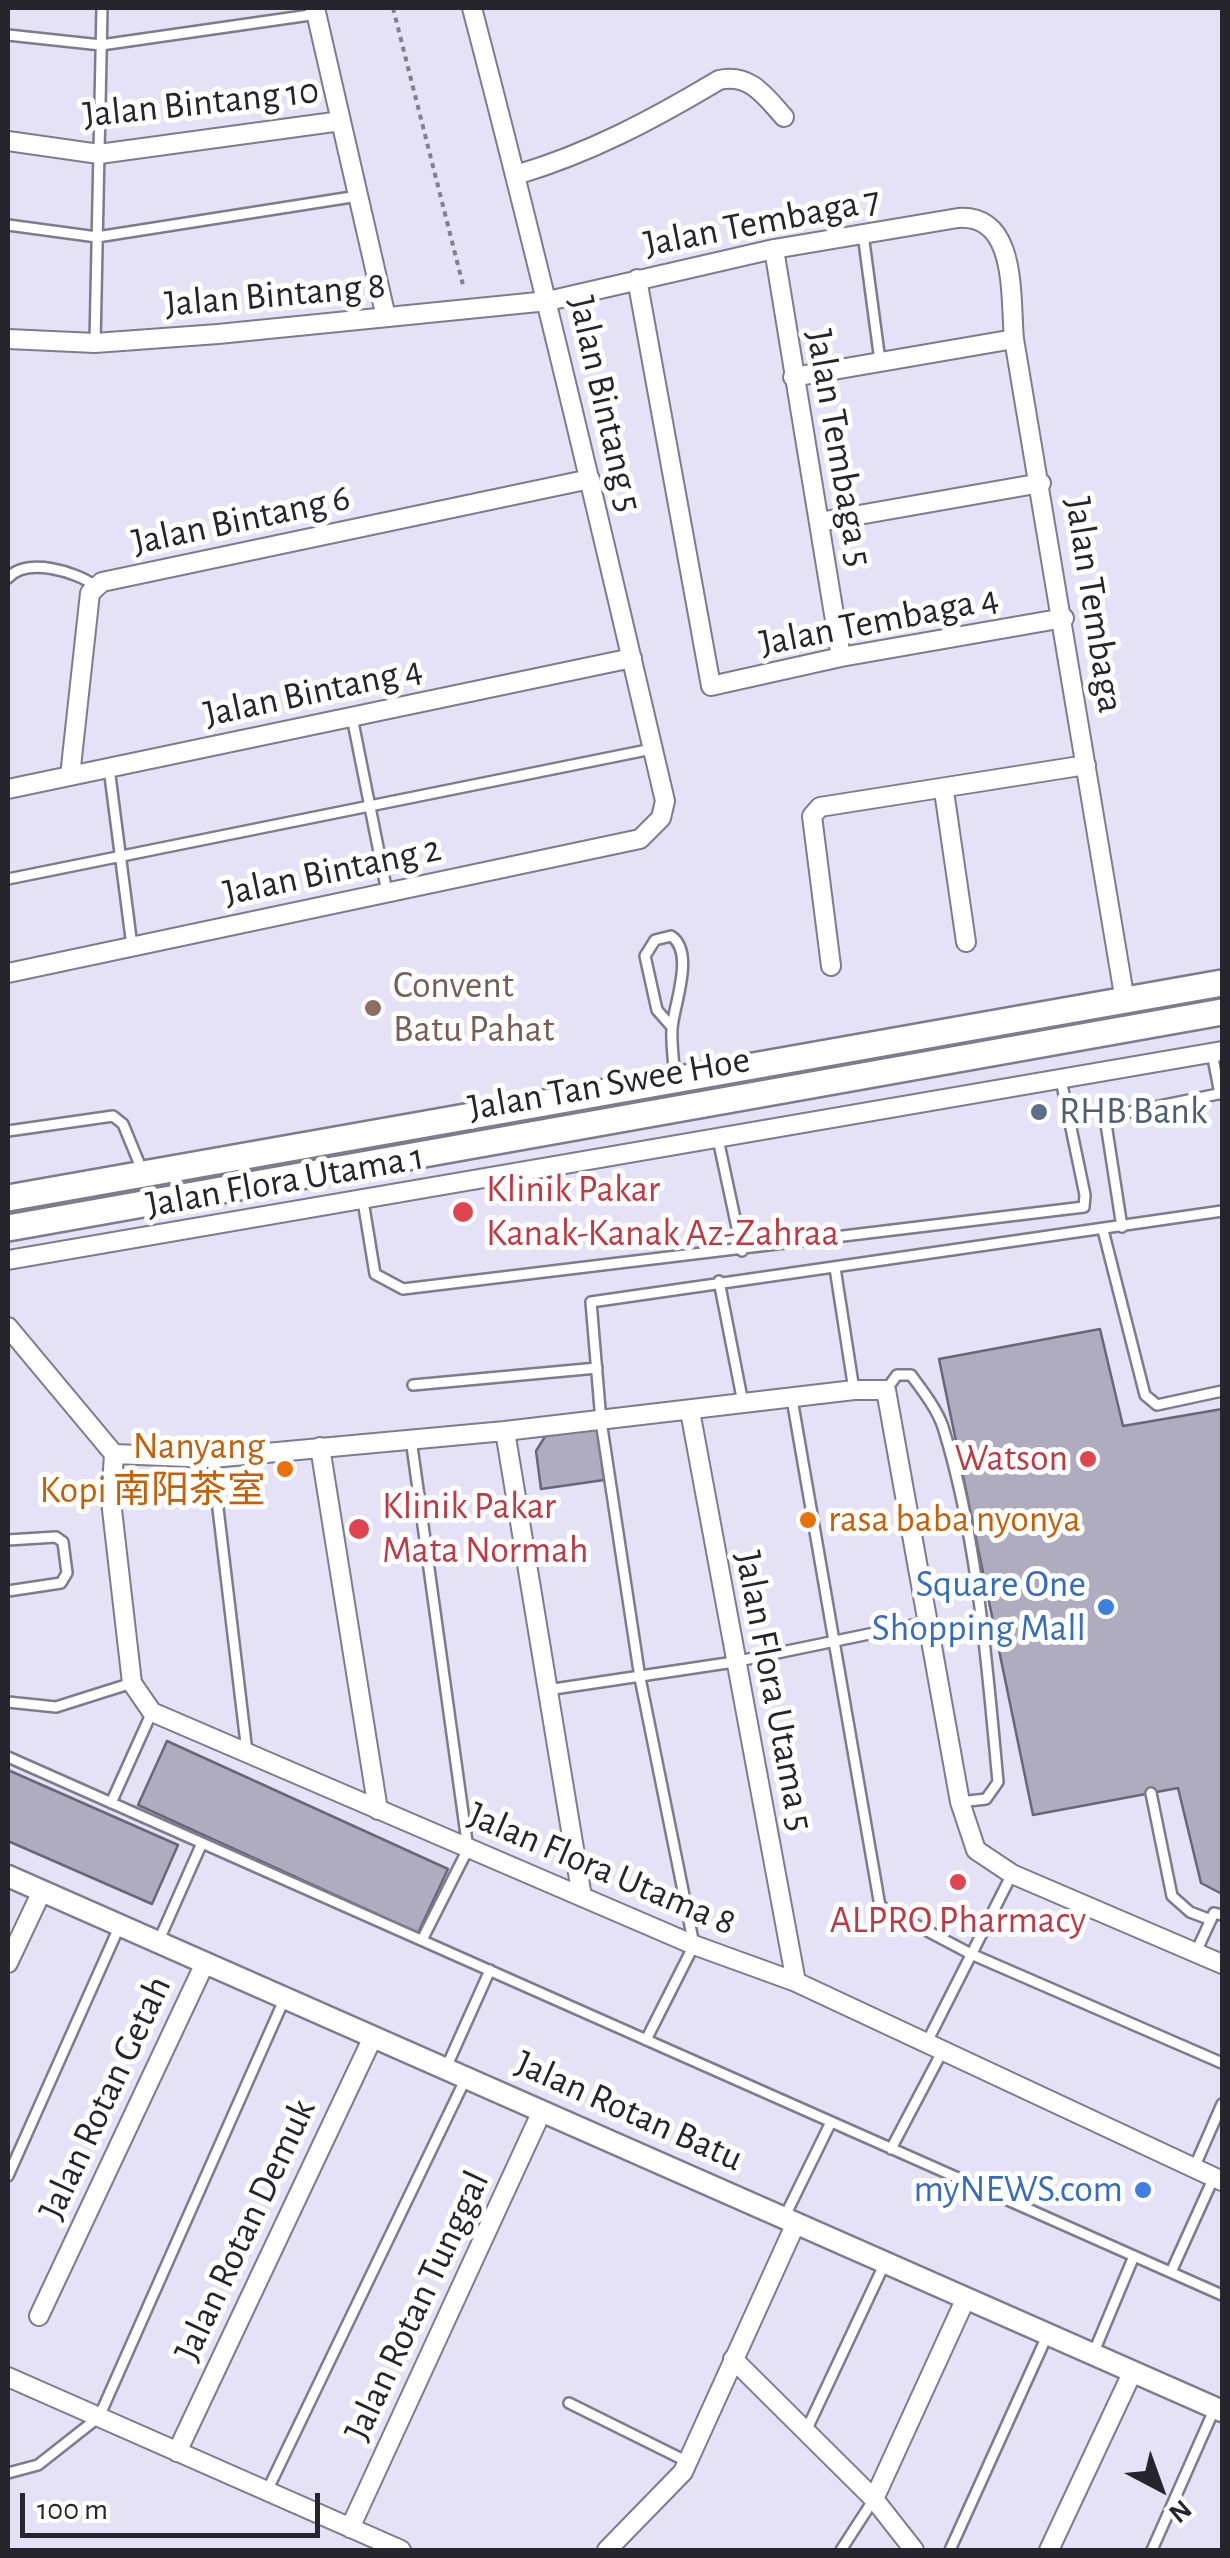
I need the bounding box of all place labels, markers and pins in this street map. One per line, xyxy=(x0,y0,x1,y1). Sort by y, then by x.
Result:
place label: Convent Batu Pahat xyxy=(393,963,554,1052)
marker: Convent Batu Pahat xyxy=(362,997,384,1019)
place label: RHB Bank xyxy=(1059,1089,1207,1135)
marker: RHB Bank xyxy=(1028,1101,1050,1123)
place label: Klinik Pakar Kanak-Kanak Az-Zahraa xyxy=(486,1167,839,1256)
marker: Klinik Pakar Kanak-Kanak Az-Zahraa xyxy=(450,1199,476,1225)
place label: Nanyang Kopi 南阳茶室 xyxy=(40,1424,265,1514)
place label: Watson xyxy=(954,1436,1068,1482)
marker: Watson xyxy=(1077,1448,1099,1470)
marker: Nanyang Kopi 南阳茶室 xyxy=(274,1458,296,1480)
place label: Klinik Pakar Mata Normah xyxy=(382,1484,589,1574)
place label: rasa baba nyonya xyxy=(828,1497,1081,1543)
marker: rasa baba nyonya xyxy=(797,1509,819,1531)
marker: Klinik Pakar Mata Normah xyxy=(346,1516,372,1542)
place label: Square One Shopping Mall xyxy=(872,1562,1086,1652)
marker: Square One Shopping Mall xyxy=(1095,1596,1117,1618)
marker: ALPRO Pharmacy xyxy=(947,1871,969,1893)
place label: ALPRO Pharmacy xyxy=(830,1898,1086,1944)
place label: myNEWS.com xyxy=(914,2167,1123,2213)
marker: myNEWS.com xyxy=(1132,2179,1154,2201)

